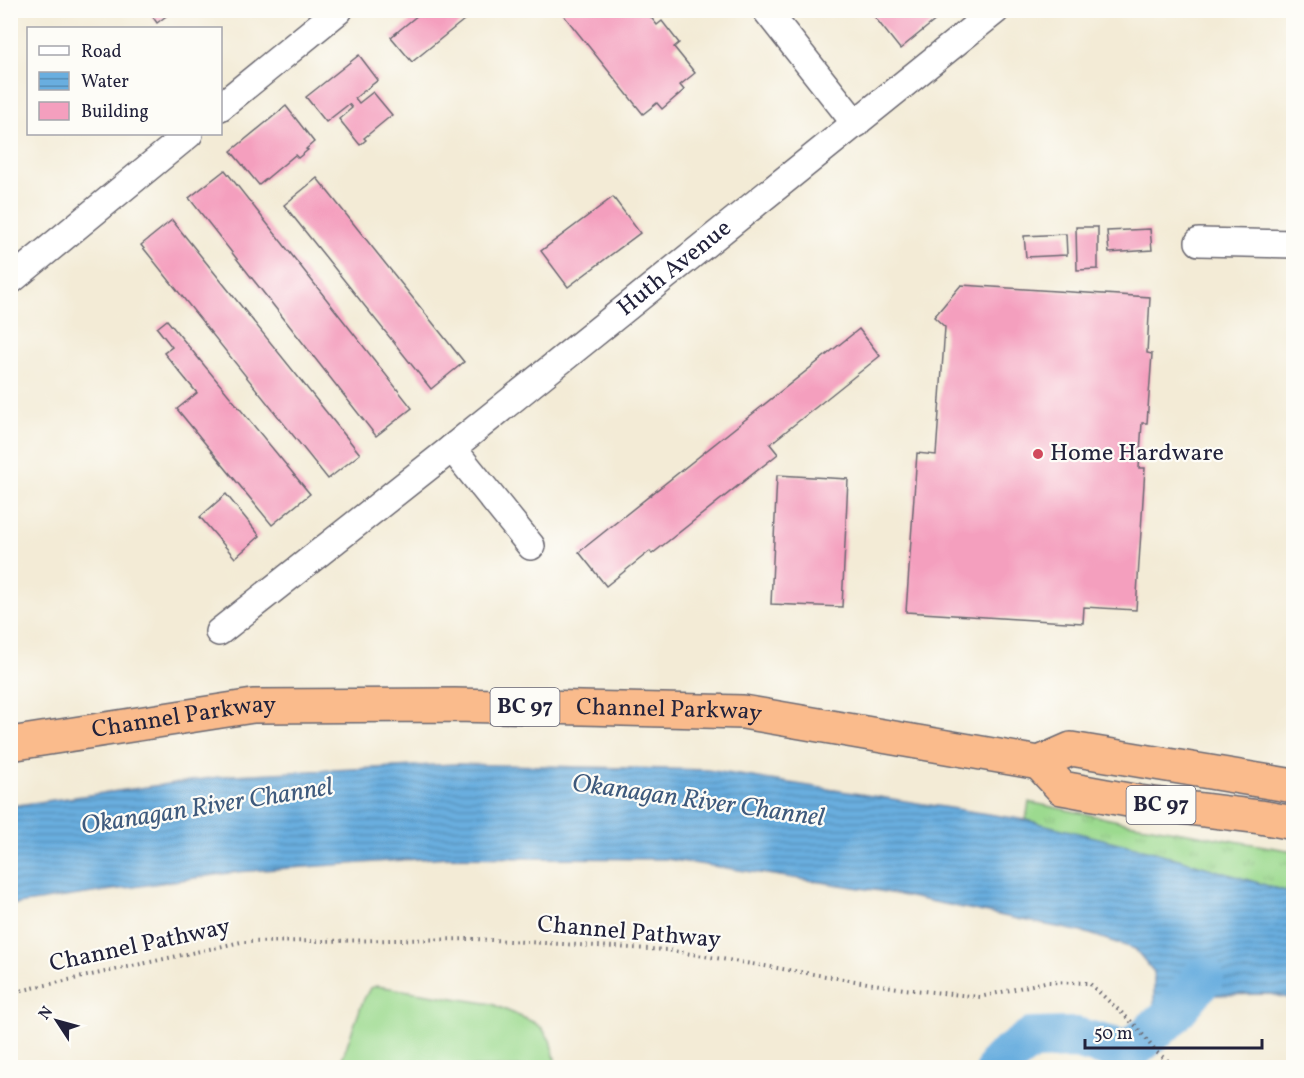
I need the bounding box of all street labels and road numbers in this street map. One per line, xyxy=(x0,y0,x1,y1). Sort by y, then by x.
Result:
street label: Huth Avenue xyxy=(611,212,739,325)
road number: BC 97 xyxy=(490,688,560,726)
street label: Channel Parkway xyxy=(89,689,276,748)
street label: Channel Parkway xyxy=(576,691,765,732)
road number: BC 97 xyxy=(1126,786,1196,824)
street label: Channel Pathway xyxy=(536,908,722,958)
street label: Channel Pathway xyxy=(46,910,234,982)

